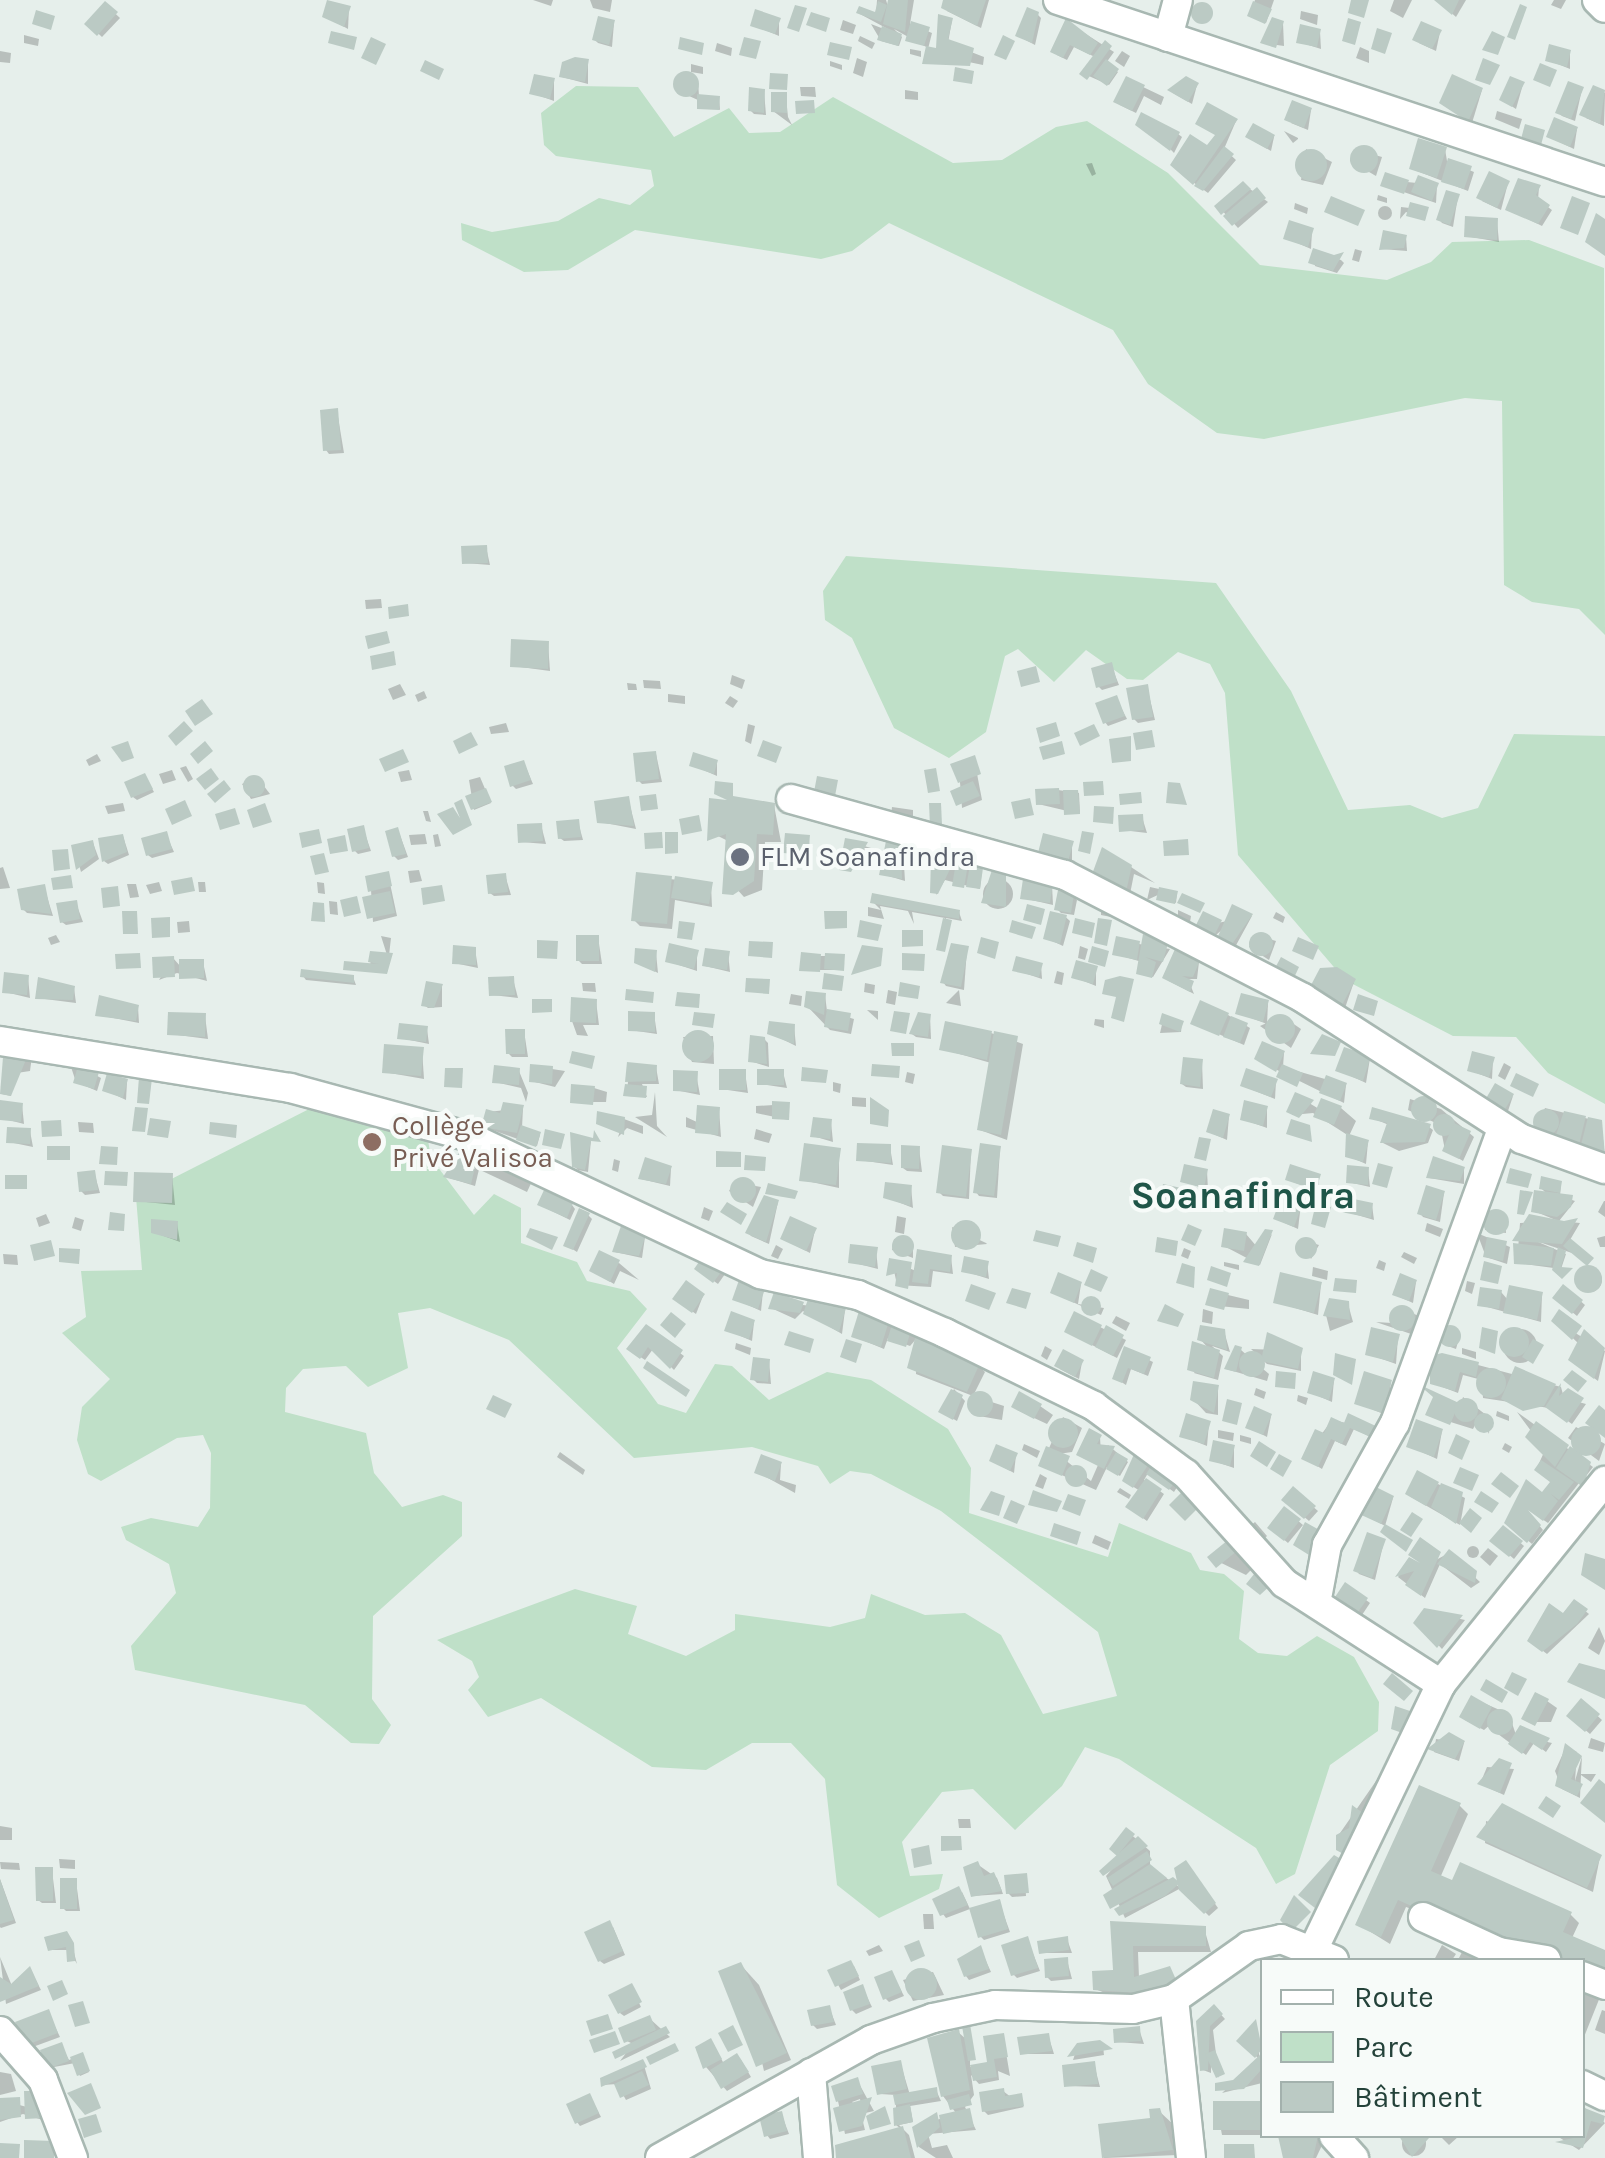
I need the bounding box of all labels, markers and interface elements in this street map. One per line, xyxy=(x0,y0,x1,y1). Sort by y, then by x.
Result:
place label: FLM Soanafindra xyxy=(760,840,975,874)
marker: FLM Soanafindra xyxy=(729,846,751,868)
place label: Collège Privé Valisoa xyxy=(392,1109,553,1175)
marker: Collège Privé Valisoa xyxy=(361,1131,383,1153)
district label: Soanafindra xyxy=(1131,1173,1355,1219)
legend xyxy=(1260,1958,1585,2138)
text: Route xyxy=(1354,1979,1434,2015)
text: Parc xyxy=(1354,2029,1413,2065)
text: Bâtiment xyxy=(1354,2079,1482,2115)

